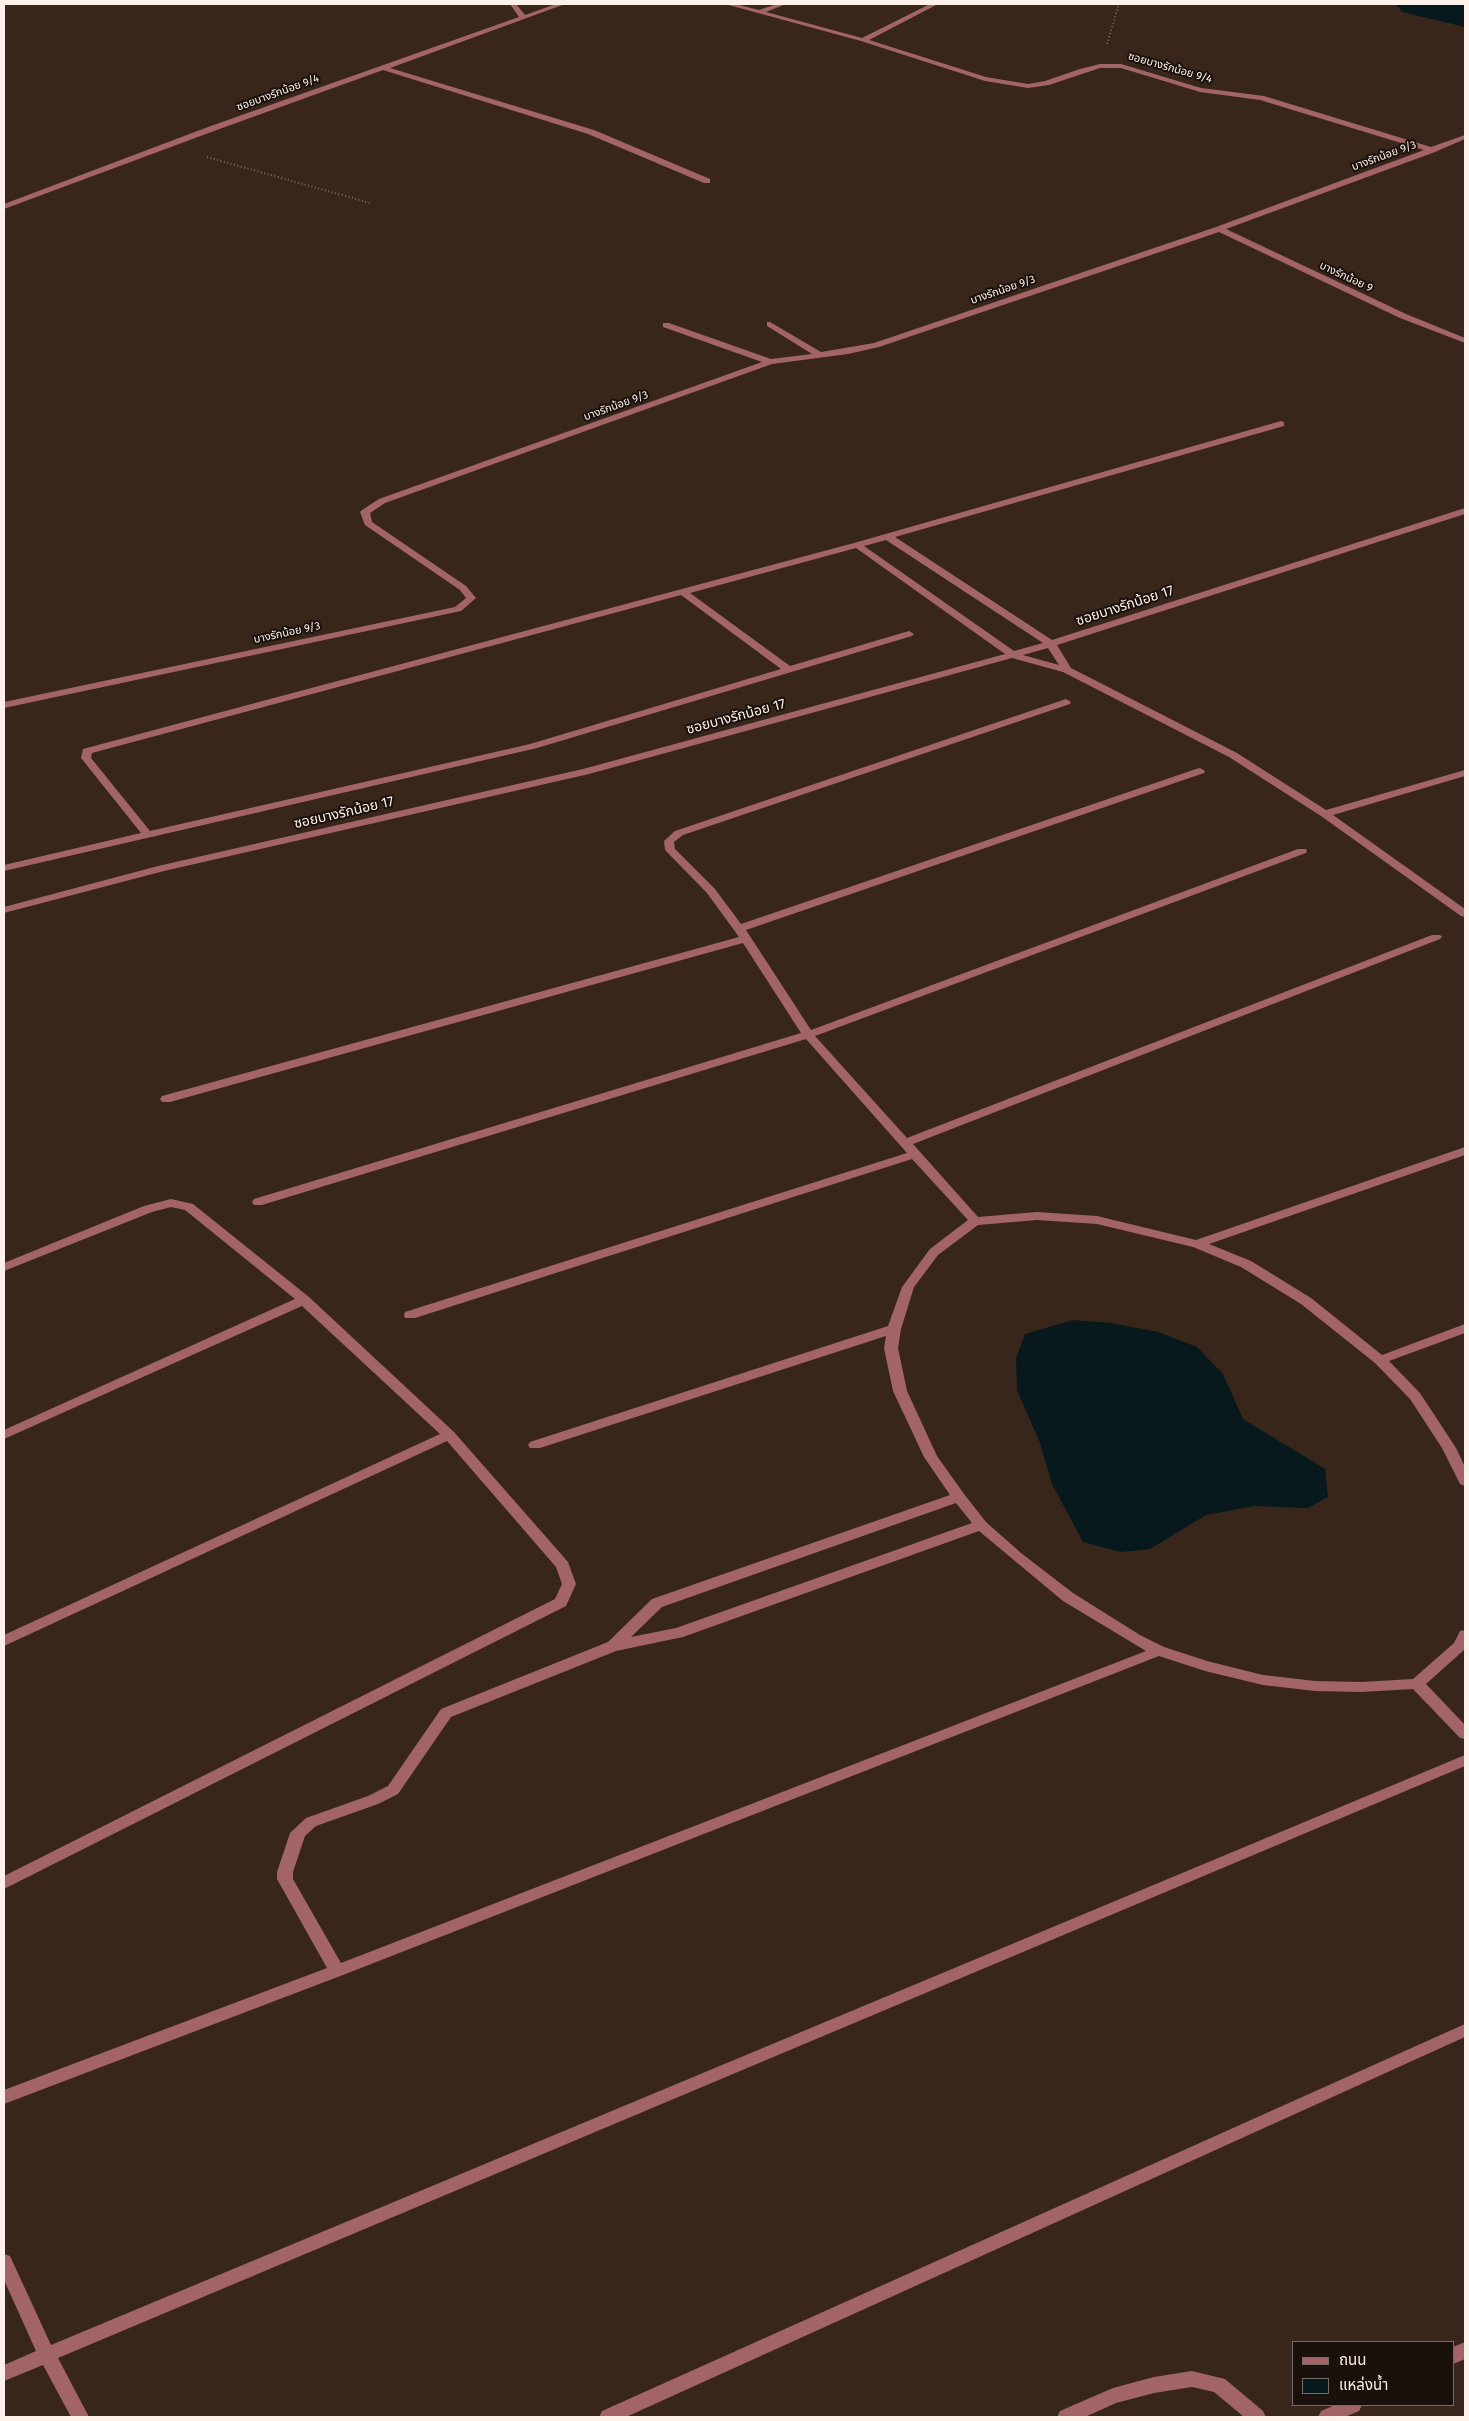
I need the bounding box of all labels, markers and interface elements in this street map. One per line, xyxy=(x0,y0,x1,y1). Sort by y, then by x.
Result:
street label: ซอยบางรักน้อย 9/4 xyxy=(1126,50,1214,86)
street label: ซอยบางรักน้อย 9/4 xyxy=(235,72,321,114)
street label: บางรักน้อย 9/3 xyxy=(1350,138,1418,174)
street label: บางรักน้อย 9 xyxy=(1317,259,1375,295)
street label: บางรักน้อย 9/3 xyxy=(969,273,1037,307)
street label: บางรักน้อย 9/3 xyxy=(582,388,650,424)
street label: ซอยบางรักน้อย 17 xyxy=(1074,582,1176,630)
street label: บางรักน้อย 9/3 xyxy=(253,620,321,646)
street label: ซอยบางรักน้อย 17 xyxy=(685,696,787,738)
street label: ซอยบางรักน้อย 17 xyxy=(292,793,396,833)
legend xyxy=(1292,2341,1454,2406)
text: ถนน xyxy=(1339,2351,1366,2369)
text: แหล่งน้ำ xyxy=(1339,2376,1388,2394)

